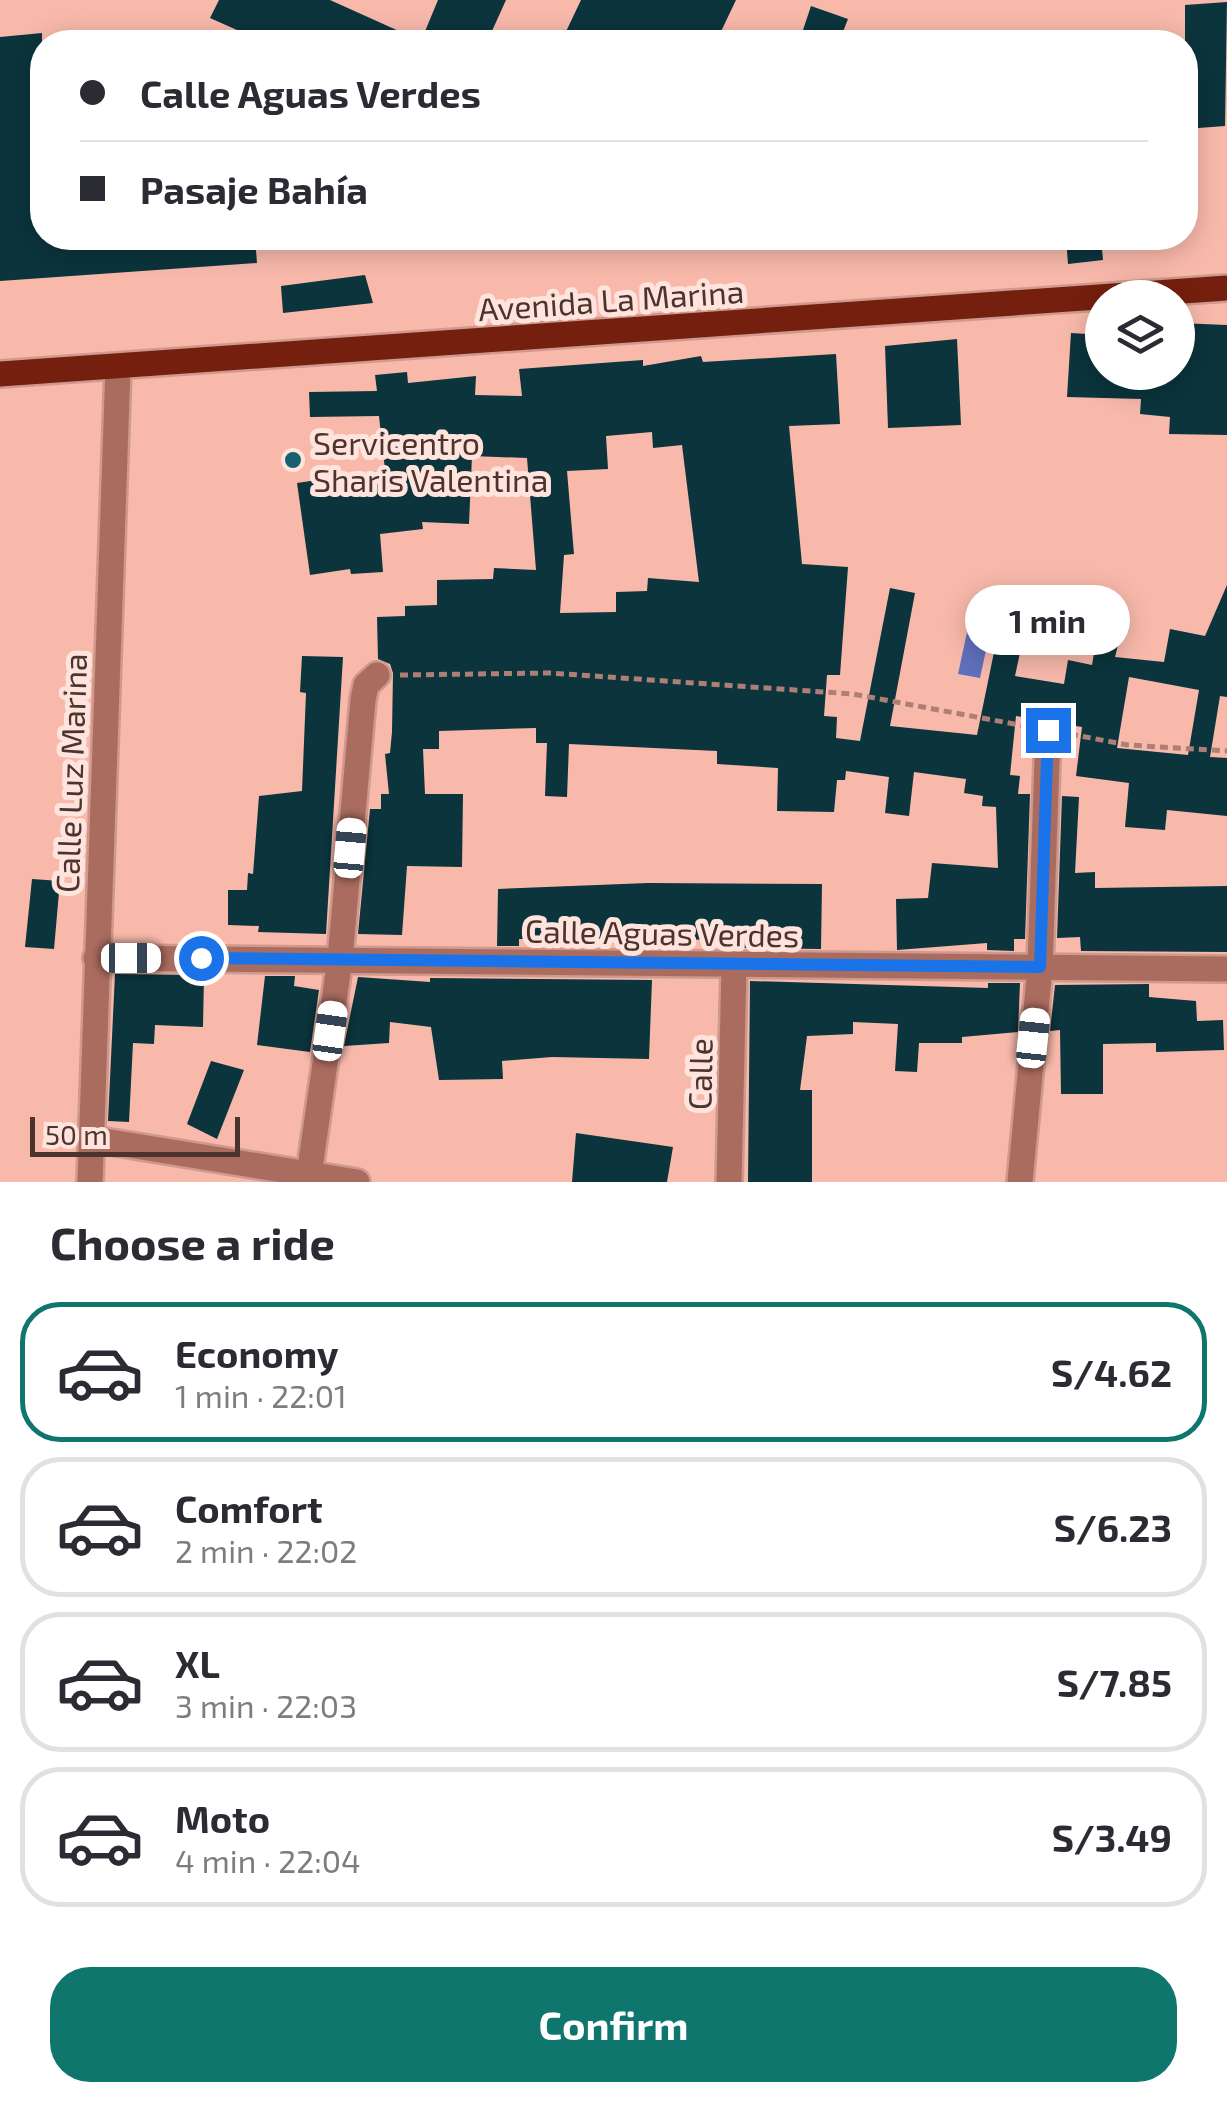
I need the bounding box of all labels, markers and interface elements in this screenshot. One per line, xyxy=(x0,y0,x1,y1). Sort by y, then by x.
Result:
text: Calle Aguas Verdes xyxy=(140,70,481,116)
text: Pasaje Bahía xyxy=(140,166,368,212)
street label: Avenida La Marina xyxy=(477,271,745,327)
map controls xyxy=(1085,280,1195,390)
button: layers xyxy=(1085,280,1195,390)
place label: Servicentro Sharis Valentina xyxy=(313,423,548,498)
marker: Servicentro Sharis Valentina xyxy=(282,449,304,471)
callout: 1 min xyxy=(966,585,1130,655)
text: 1 min xyxy=(1009,601,1086,639)
street label: Calle Luz Marina xyxy=(47,652,93,894)
route end xyxy=(1026,708,1071,753)
car xyxy=(332,817,368,879)
street label: Calle Aguas Verdes xyxy=(525,911,799,953)
route start xyxy=(179,936,224,981)
car xyxy=(101,943,161,973)
car xyxy=(311,999,349,1063)
car xyxy=(1015,1007,1051,1069)
street label: Calle xyxy=(679,1038,719,1110)
scale bar xyxy=(30,1112,240,1156)
text: 50 m xyxy=(45,1117,108,1151)
text: Choose a ride xyxy=(50,1215,335,1269)
icon: car xyxy=(55,1327,145,1417)
text: Economy xyxy=(175,1330,339,1376)
text: S/4.62 xyxy=(1051,1349,1172,1395)
text: 1 min · 22:01 xyxy=(175,1376,347,1414)
icon: car xyxy=(55,1482,145,1572)
text: Comfort xyxy=(175,1485,323,1531)
text: S/6.23 xyxy=(1054,1504,1172,1550)
text: 2 min · 22:02 xyxy=(175,1531,357,1569)
icon: car xyxy=(55,1637,145,1727)
text: XL xyxy=(175,1640,220,1686)
text: S/7.85 xyxy=(1057,1659,1172,1705)
text: 3 min · 22:03 xyxy=(175,1686,357,1724)
icon: car xyxy=(55,1792,145,1882)
text: Moto xyxy=(175,1795,270,1841)
text: S/3.49 xyxy=(1052,1814,1172,1860)
text: 4 min · 22:04 xyxy=(175,1841,361,1879)
button: Confirm xyxy=(50,1967,1177,2082)

